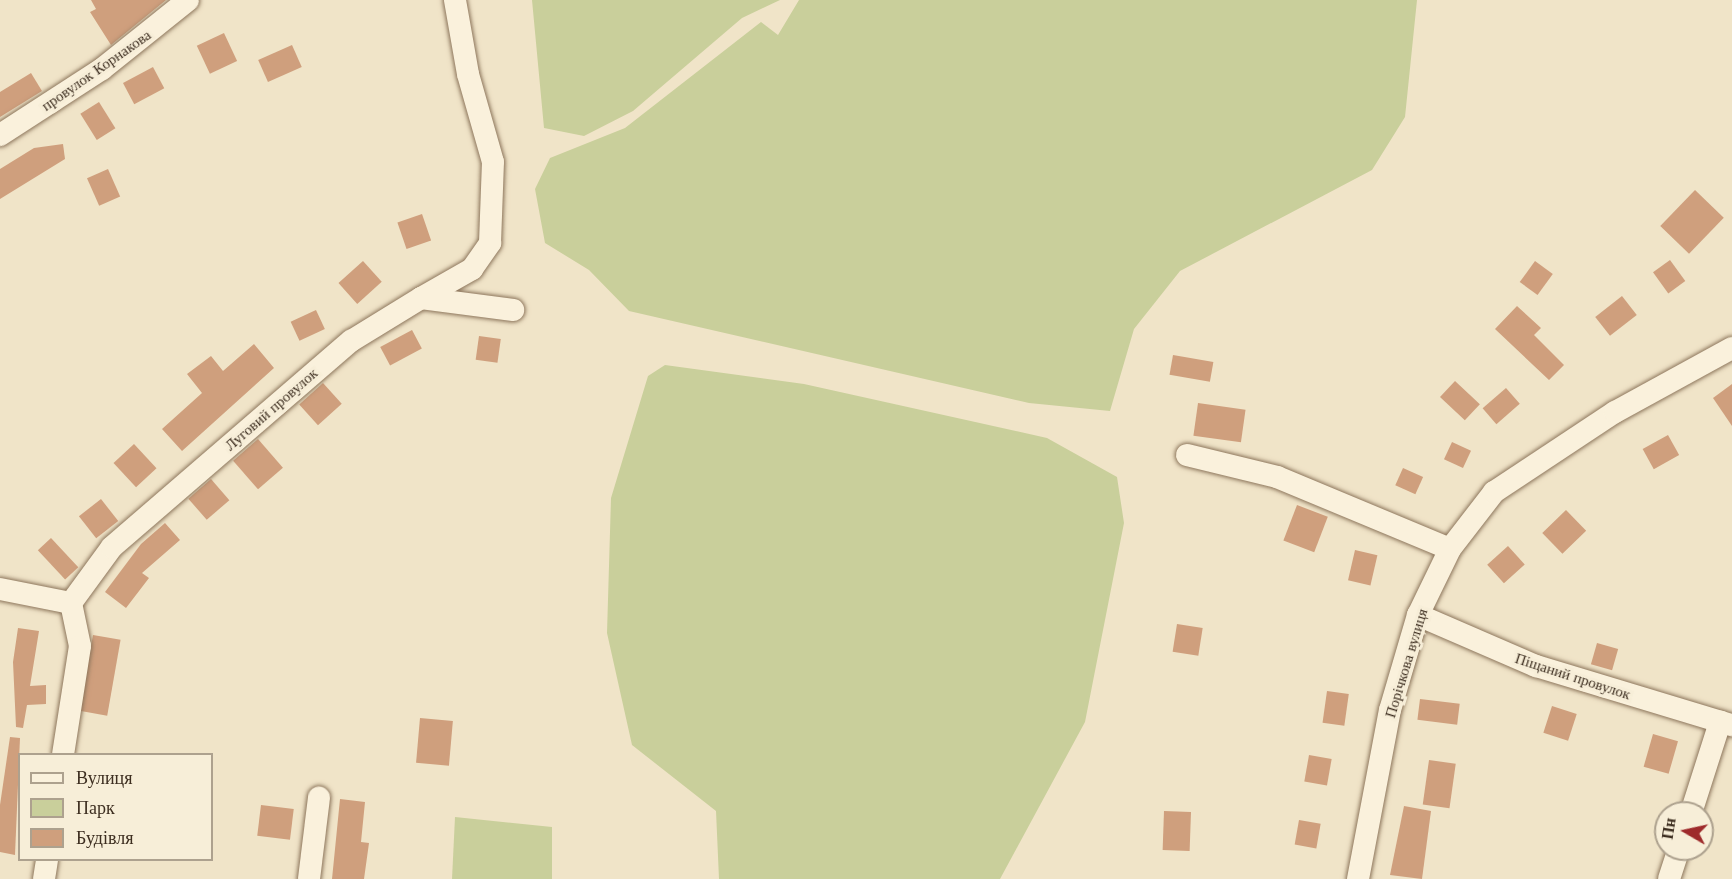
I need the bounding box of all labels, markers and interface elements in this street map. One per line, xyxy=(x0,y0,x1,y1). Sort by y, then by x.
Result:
street label: провулок Корнакова xyxy=(38,25,154,115)
street label: Луговий провулок xyxy=(221,364,321,454)
street label: Порічкова вулиця xyxy=(1381,606,1431,720)
street label: Піщаний провулок xyxy=(1513,649,1633,703)
legend xyxy=(18,753,213,861)
text: Вулиця xyxy=(76,767,133,789)
text: Парк xyxy=(76,797,115,819)
north arrow xyxy=(1654,801,1714,861)
text: Пн xyxy=(1657,816,1680,841)
text: Будівля xyxy=(76,827,133,849)

